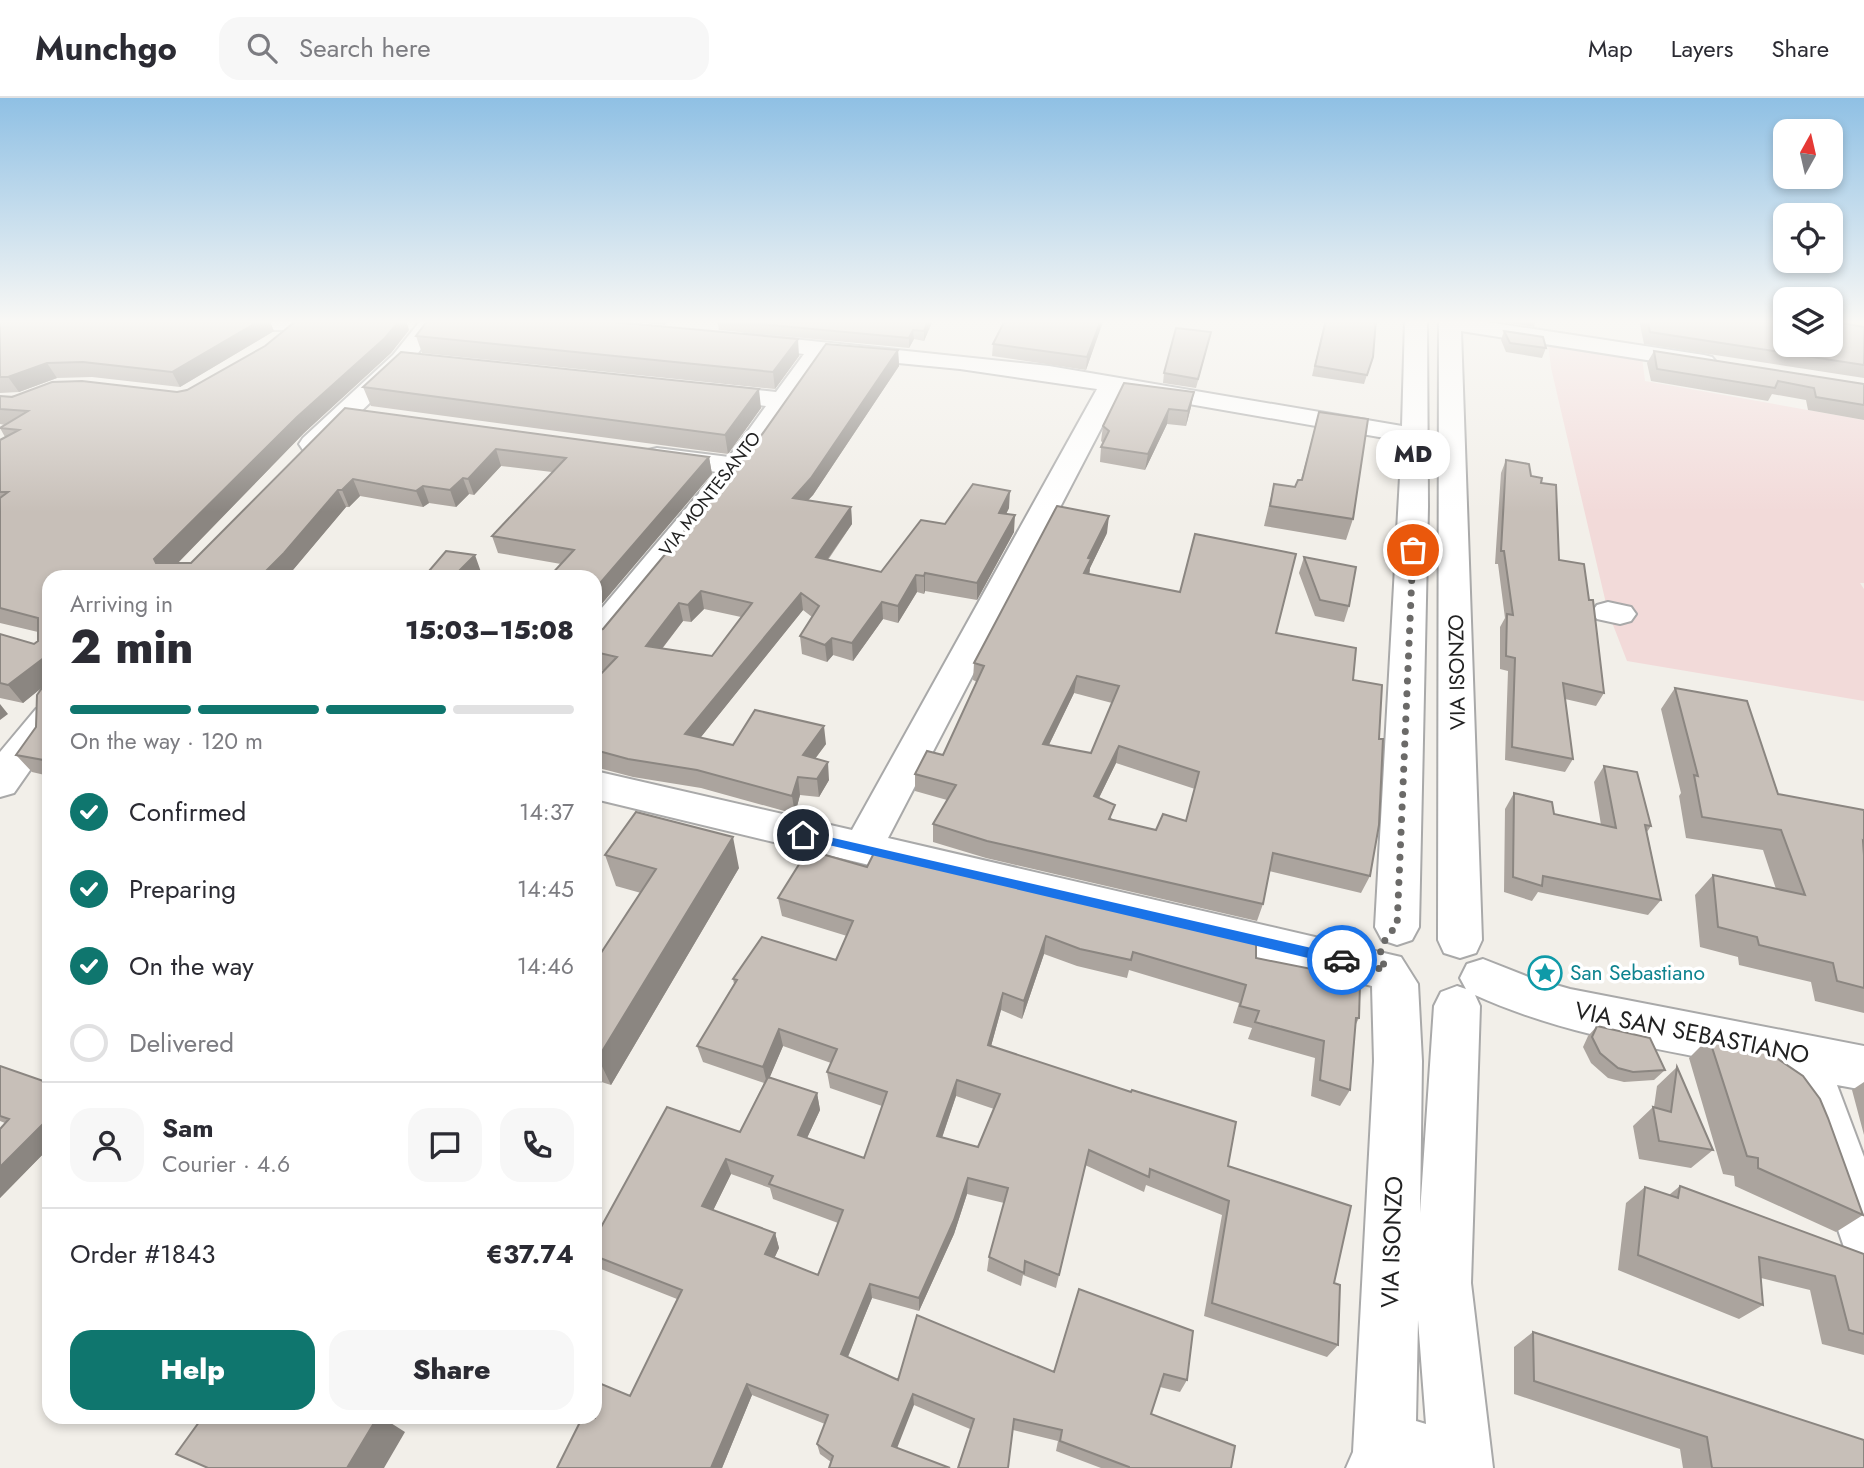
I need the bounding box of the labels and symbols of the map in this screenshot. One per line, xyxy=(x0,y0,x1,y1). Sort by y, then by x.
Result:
north arrow xyxy=(1773,119,1843,189)
street label: VIA MONTESANTO xyxy=(653,426,767,562)
callout: MD xyxy=(1376,431,1450,480)
pin xyxy=(1383,520,1443,580)
street label: VIA ISONZO xyxy=(1441,614,1473,730)
pin xyxy=(773,805,833,865)
courier xyxy=(1307,925,1377,995)
place icon: San Sebastiano xyxy=(1526,954,1564,992)
place label: San Sebastiano xyxy=(1570,958,1705,988)
street label: VIA SAN SEBASTIANO xyxy=(1572,993,1812,1072)
street label: VIA ISONZO xyxy=(1372,1175,1411,1309)

